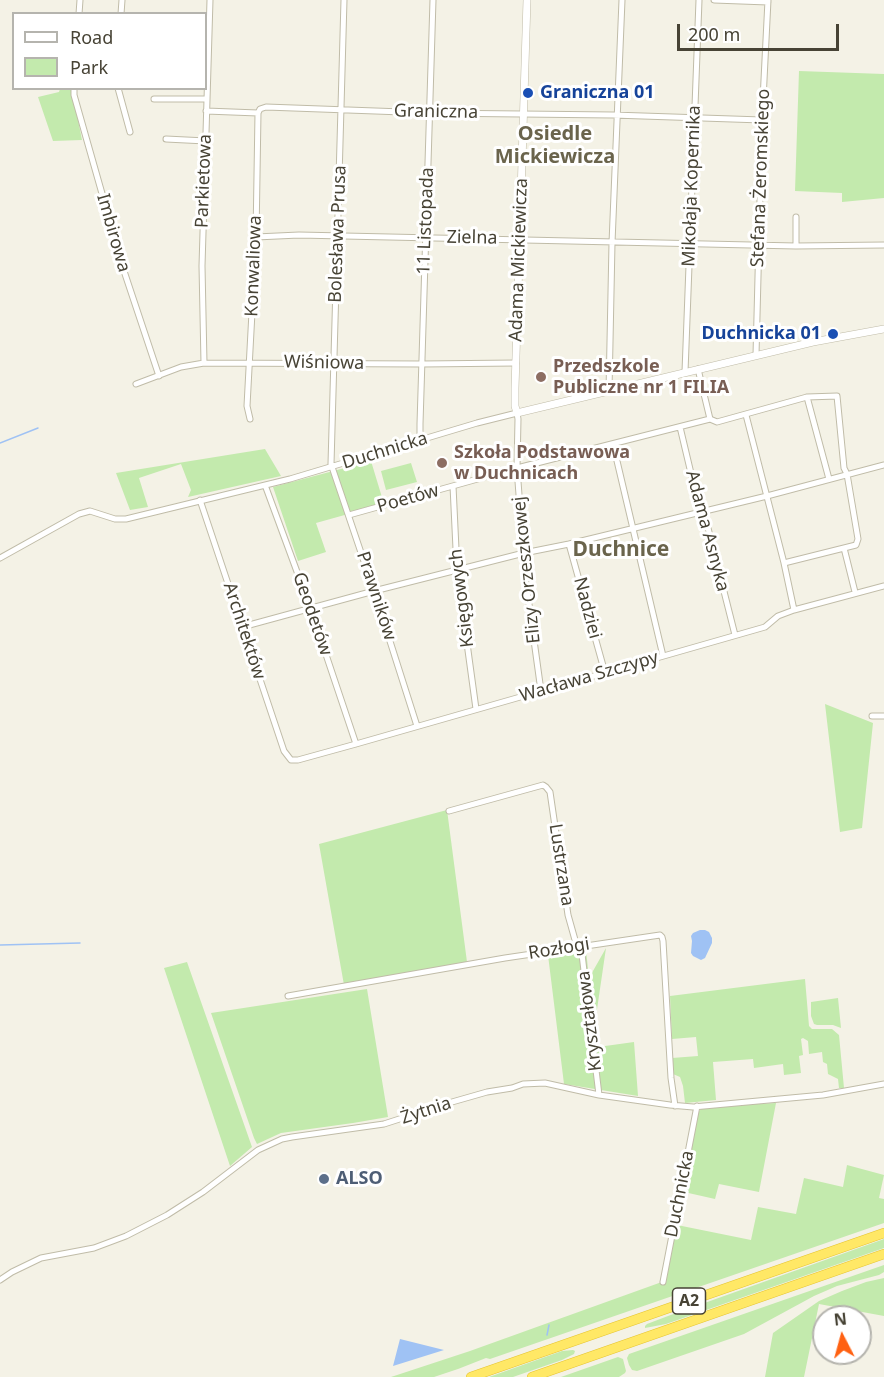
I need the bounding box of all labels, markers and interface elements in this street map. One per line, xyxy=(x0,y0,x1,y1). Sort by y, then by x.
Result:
legend xyxy=(12,12,207,90)
scale bar xyxy=(680,12,842,50)
text: 200 m xyxy=(688,22,740,46)
text: Road xyxy=(70,25,113,49)
text: Park xyxy=(70,55,108,79)
place label: Graniczna 01 xyxy=(540,82,654,104)
marker: Graniczna 01 xyxy=(521,86,535,100)
street label: Stefana Żeromskiego xyxy=(747,88,775,268)
street label: Graniczna xyxy=(394,100,478,124)
street label: Mikołaja Kopernika xyxy=(678,105,706,267)
district label: Osiedle Mickiewicza xyxy=(495,122,615,169)
street label: Parkietowa xyxy=(192,134,216,228)
street label: Bolesława Prusa xyxy=(325,165,351,303)
street label: 11 Listopada xyxy=(413,167,439,275)
street label: Adama Mickiewicza xyxy=(505,178,533,342)
street label: Imbirowa xyxy=(92,191,134,275)
street label: Konwaliowa xyxy=(241,215,267,317)
street label: Zielna xyxy=(446,227,498,249)
place label: Duchnicka 01 xyxy=(702,323,821,345)
marker: Duchnicka 01 xyxy=(826,327,840,341)
street label: Wiśniowa xyxy=(284,351,364,375)
place label: Przedszkole Publiczne nr 1 FILIA xyxy=(553,356,729,398)
marker: Przedszkole Publiczne nr 1 FILIA xyxy=(534,370,548,384)
street label: Duchnicka xyxy=(340,428,430,474)
place label: Szkoła Podstawowa w Duchnicach xyxy=(454,442,630,484)
marker: Szkoła Podstawowa w Duchnicach xyxy=(435,456,449,470)
street label: Adama Asnyka xyxy=(680,468,734,594)
street label: Poetów xyxy=(375,480,441,518)
street label: Elizy Orzeszkowej xyxy=(509,495,545,645)
district label: Duchnice xyxy=(573,537,669,563)
street label: Księgowych xyxy=(445,547,479,649)
street label: Prawników xyxy=(351,549,401,643)
street label: Geodetów xyxy=(288,570,336,658)
street label: Nadziei xyxy=(568,575,606,641)
street label: Architektów xyxy=(218,580,270,682)
street label: Wacława Szczypy xyxy=(517,647,661,707)
street label: Lustrzana xyxy=(544,822,578,908)
street label: Rozłogi xyxy=(527,934,591,964)
street label: Kryształowa xyxy=(573,970,607,1072)
street label: Żytnia xyxy=(398,1093,454,1129)
street label: Duchnicka xyxy=(661,1149,699,1239)
place label: ALSO xyxy=(336,1168,383,1190)
marker: ALSO xyxy=(317,1172,331,1186)
road number: A2 xyxy=(672,1288,706,1314)
north arrow xyxy=(812,1305,872,1365)
text: N xyxy=(833,1307,848,1331)

